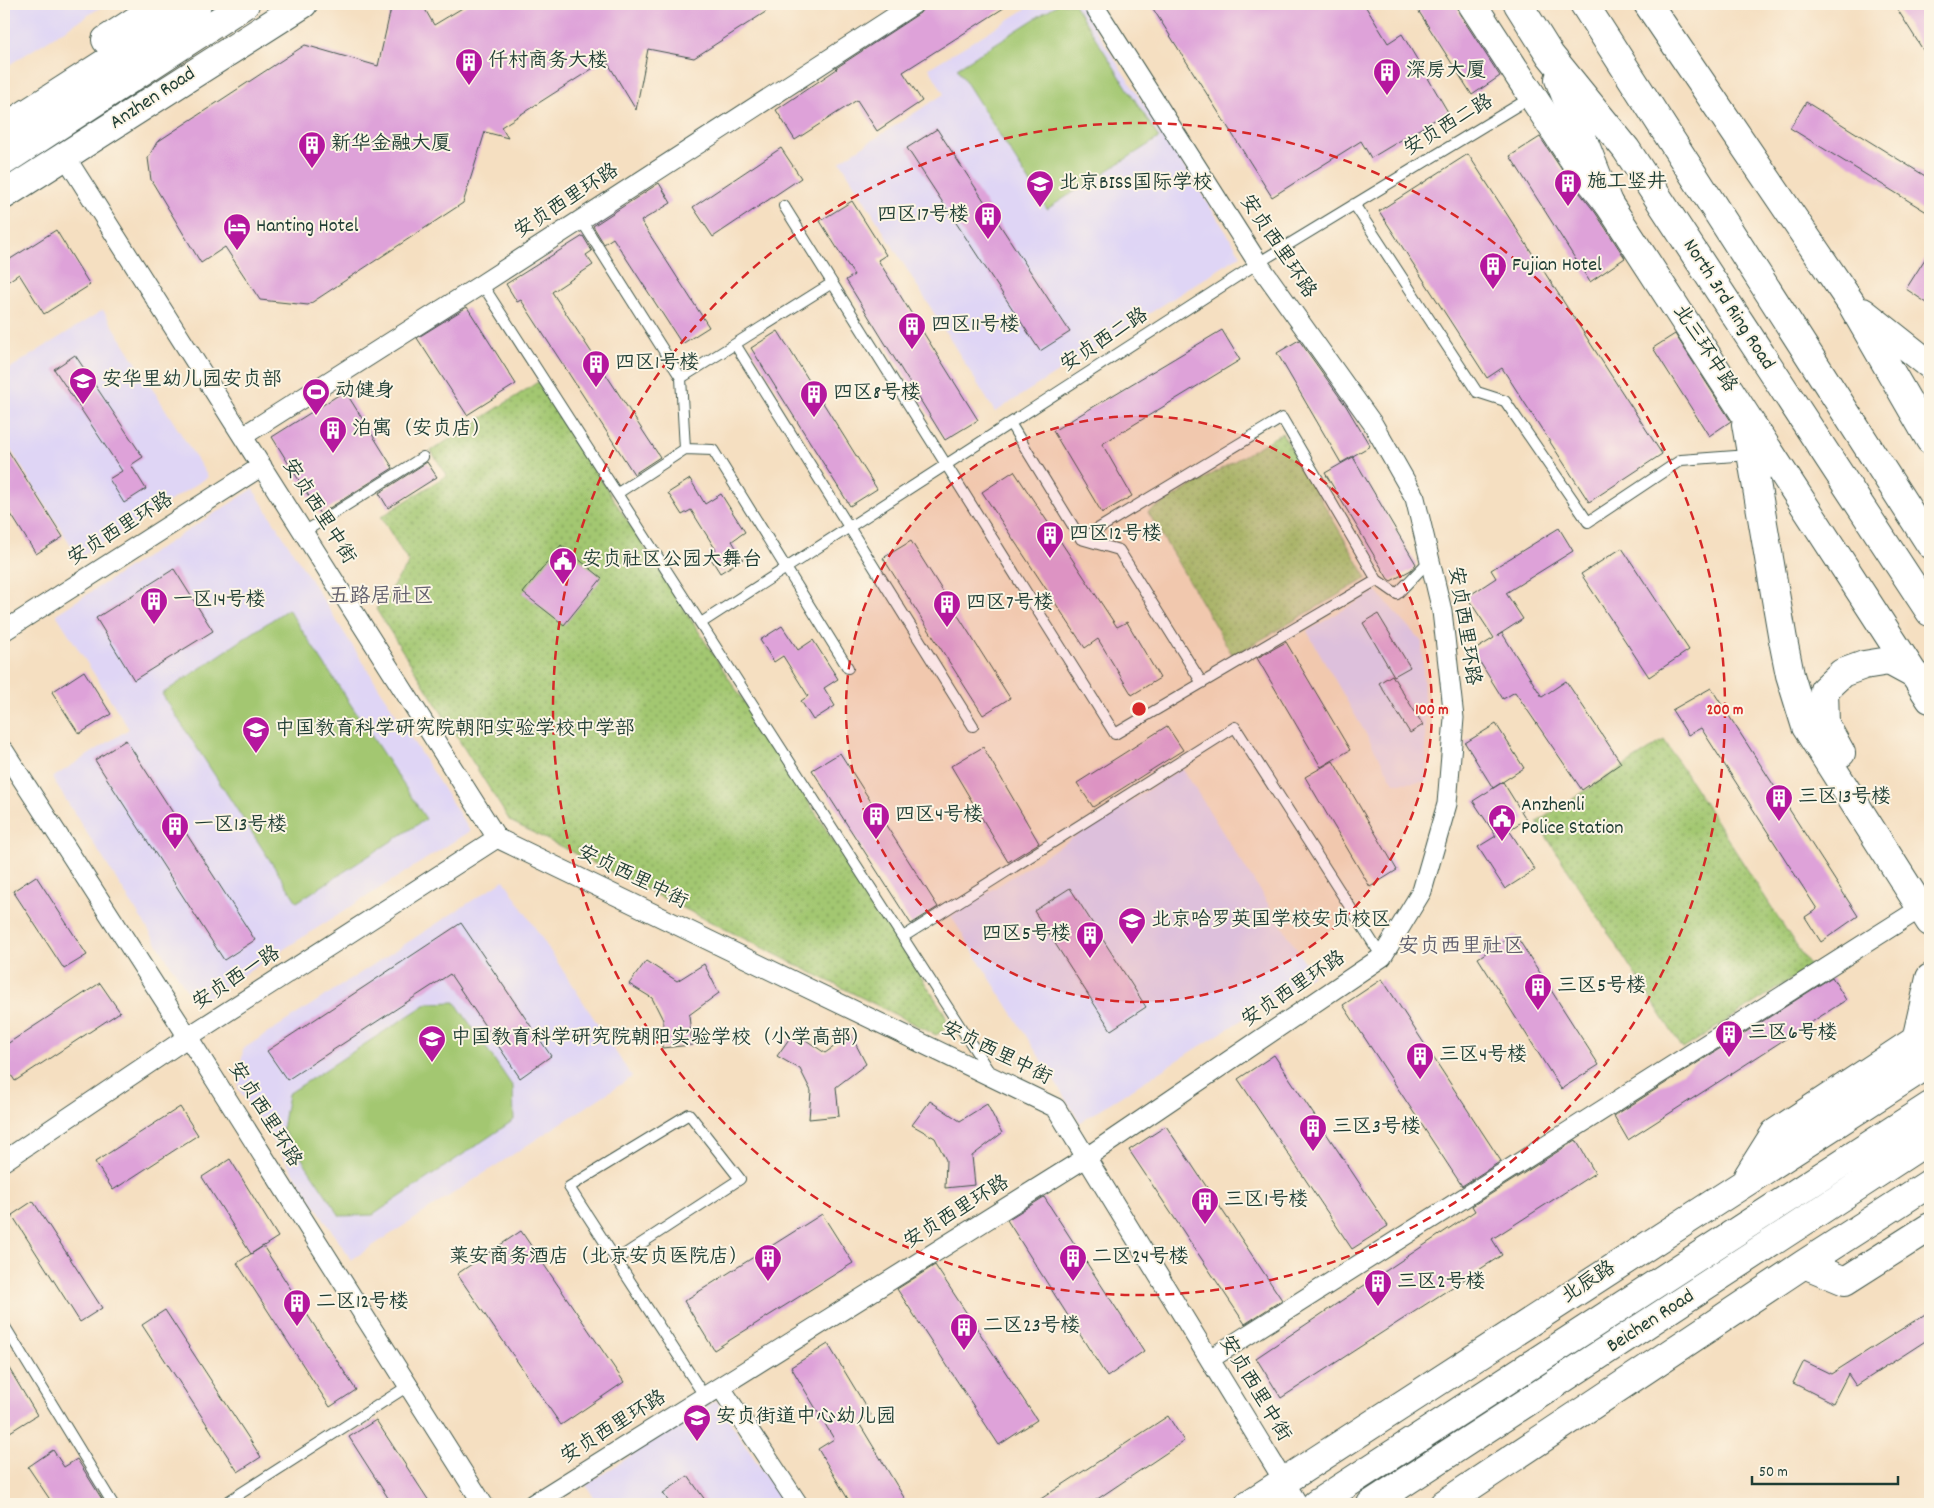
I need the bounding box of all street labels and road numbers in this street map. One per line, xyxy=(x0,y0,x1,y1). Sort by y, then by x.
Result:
street label: Anzhen Road xyxy=(105,61,201,137)
street label: 安贞西二路 xyxy=(1399,88,1500,164)
street label: 安贞西里环路 xyxy=(509,157,626,246)
street label: 安贞西里环路 xyxy=(1232,189,1323,305)
street label: North 3rd Ring Road xyxy=(1675,234,1781,376)
street label: 北三环中路 xyxy=(1665,299,1744,399)
street label: 安贞西二路 xyxy=(1055,301,1155,380)
street label: 安贞西里中街 xyxy=(274,454,362,570)
street label: 安贞西里环路 xyxy=(63,486,180,574)
street label: 安贞西里环路 xyxy=(1440,565,1486,688)
street label: 安贞西里中街 xyxy=(572,839,692,917)
street label: 安贞西一路 xyxy=(187,939,287,1018)
street label: 安贞西里环路 xyxy=(1236,944,1352,1035)
street label: 安贞西里中街 xyxy=(936,1015,1056,1093)
street label: 安贞西里环路 xyxy=(220,1057,308,1174)
street label: 安贞西里环路 xyxy=(899,1169,1016,1257)
street label: 北辰路 xyxy=(1556,1254,1623,1311)
street label: Beichen Road xyxy=(1602,1283,1700,1361)
street label: 安贞西里中街 xyxy=(1211,1330,1297,1448)
street label: 安贞西里环路 xyxy=(556,1384,673,1472)

